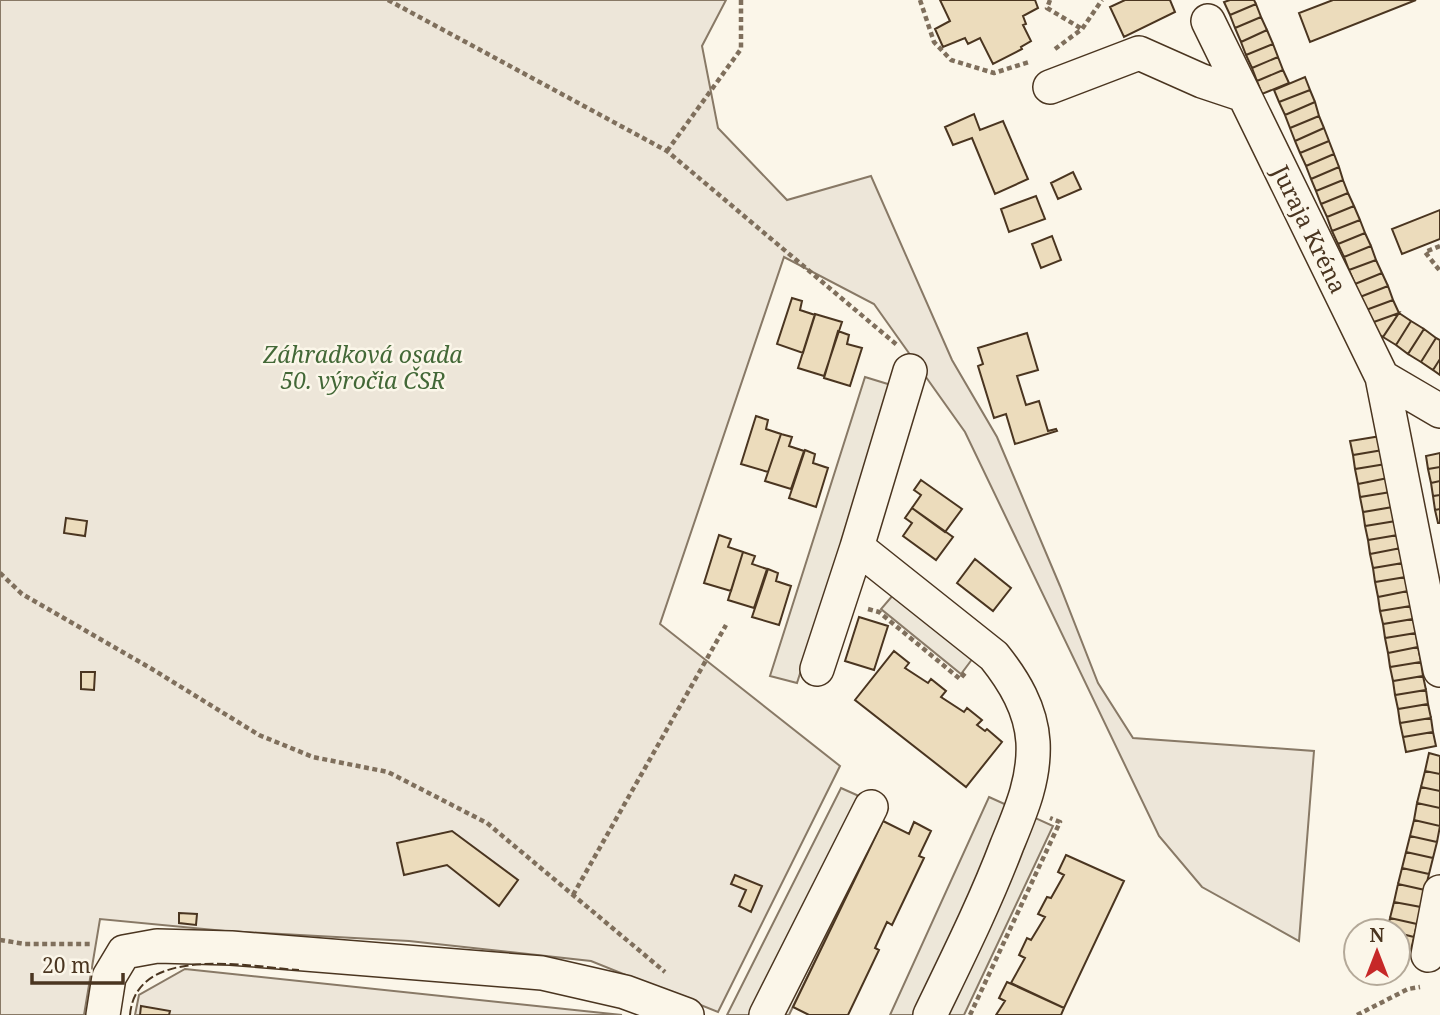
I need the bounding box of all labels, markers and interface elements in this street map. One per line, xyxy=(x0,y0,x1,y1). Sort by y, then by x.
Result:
street label: Juraja Kréna xyxy=(1265,159,1355,298)
park label: Záhradková osada 50. výročia ČSR xyxy=(262,338,463,396)
north arrow xyxy=(1342,917,1412,987)
text: N xyxy=(1370,922,1385,948)
scale bar xyxy=(32,942,122,986)
text: 20 m xyxy=(42,951,91,979)

